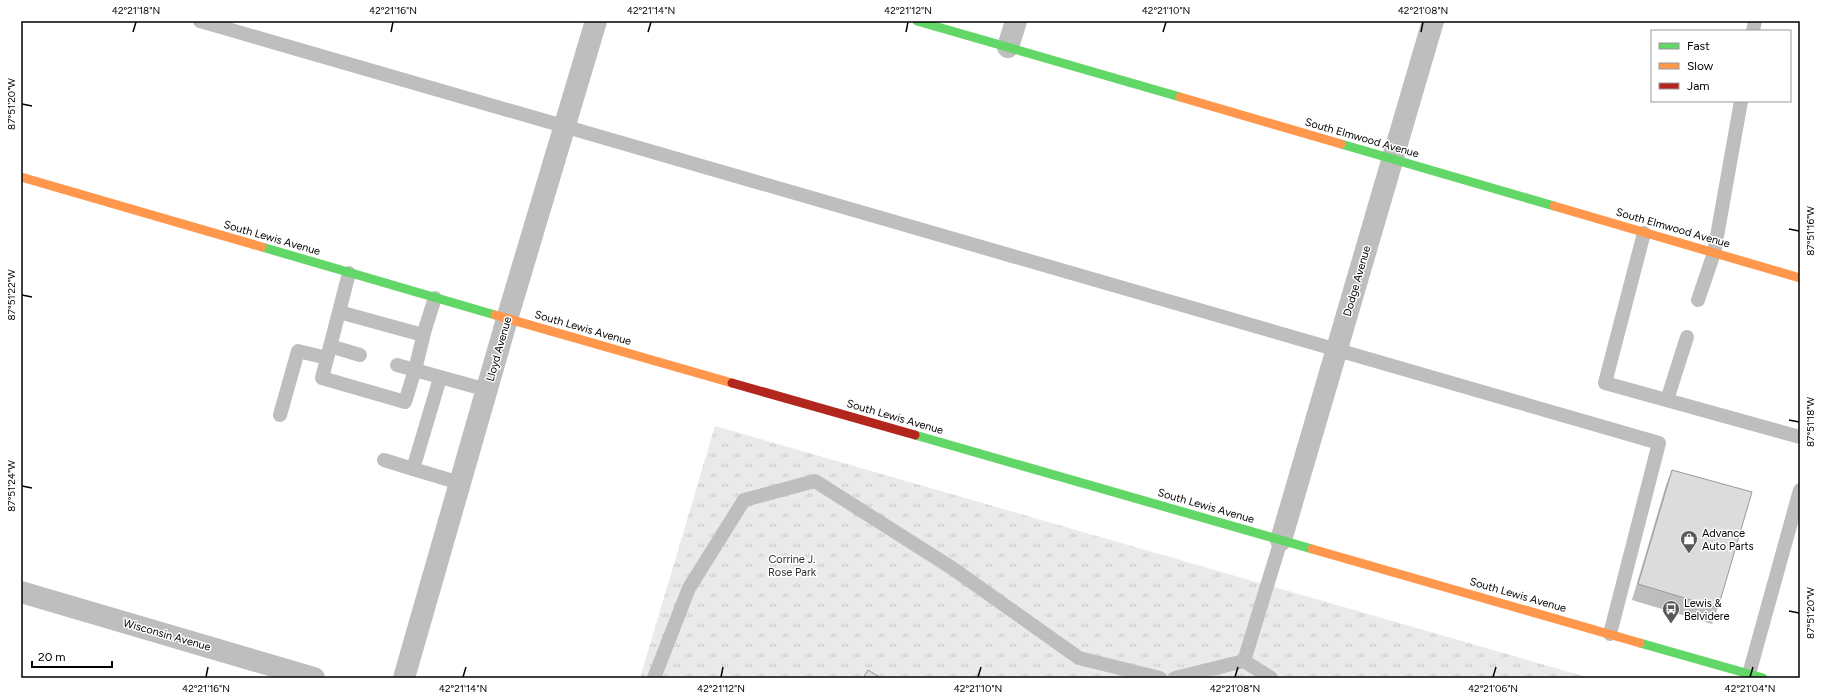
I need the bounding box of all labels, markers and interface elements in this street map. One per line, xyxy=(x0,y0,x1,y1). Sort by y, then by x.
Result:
text: 42°21'18"N xyxy=(112,4,160,17)
text: 42°21'16"N xyxy=(369,4,417,17)
text: 42°21'14"N xyxy=(627,4,675,17)
text: 42°21'12"N xyxy=(884,4,932,17)
text: 42°21'10"N xyxy=(1142,4,1190,17)
text: 42°21'08"N xyxy=(1398,4,1448,17)
legend xyxy=(1651,30,1791,102)
text: Fast xyxy=(1687,39,1710,53)
text: Slow xyxy=(1687,59,1714,73)
text: 87°51'20"W xyxy=(5,78,18,130)
text: Jam xyxy=(1687,79,1710,93)
street label: South Elmwood Avenue xyxy=(1303,115,1421,161)
street label: South Elmwood Avenue xyxy=(1614,205,1732,251)
text: 87°51'16"W xyxy=(1804,206,1817,256)
street label: South Lewis Avenue xyxy=(222,218,322,258)
street label: Dodge Avenue xyxy=(1341,244,1373,318)
text: 87°51'22"W xyxy=(5,269,18,321)
street label: South Lewis Avenue xyxy=(533,308,633,348)
street label: Lloyd Avenue xyxy=(484,315,514,383)
street label: South Lewis Avenue xyxy=(845,397,945,437)
text: 87°51'18"W xyxy=(1804,397,1817,447)
text: 87°51'24"W xyxy=(5,460,18,512)
street label: South Lewis Avenue xyxy=(1156,486,1256,526)
place label: Advance Auto Parts xyxy=(1702,527,1754,553)
shop icon: Advance Auto Parts xyxy=(1679,529,1699,554)
park label: Corrine J. Rose Park xyxy=(768,553,817,579)
street label: South Lewis Avenue xyxy=(1468,575,1568,615)
text: 87°51'20"W xyxy=(1804,587,1817,639)
place label: Lewis & Belvidere xyxy=(1684,597,1730,623)
bus stop icon: Lewis & Belvidere xyxy=(1661,599,1681,624)
street label: Wisconsin Avenue xyxy=(122,616,212,654)
scale bar xyxy=(32,643,112,669)
text: 20 m xyxy=(38,650,66,664)
text: 42°21'16"N xyxy=(182,682,230,695)
text: 42°21'14"N xyxy=(439,682,487,695)
text: 42°21'12"N xyxy=(697,682,745,695)
text: 42°21'10"N xyxy=(954,682,1002,695)
text: 42°21'08"N xyxy=(1210,682,1260,695)
text: 42°21'06"N xyxy=(1468,682,1518,695)
text: 42°21'04"N xyxy=(1725,682,1775,695)

